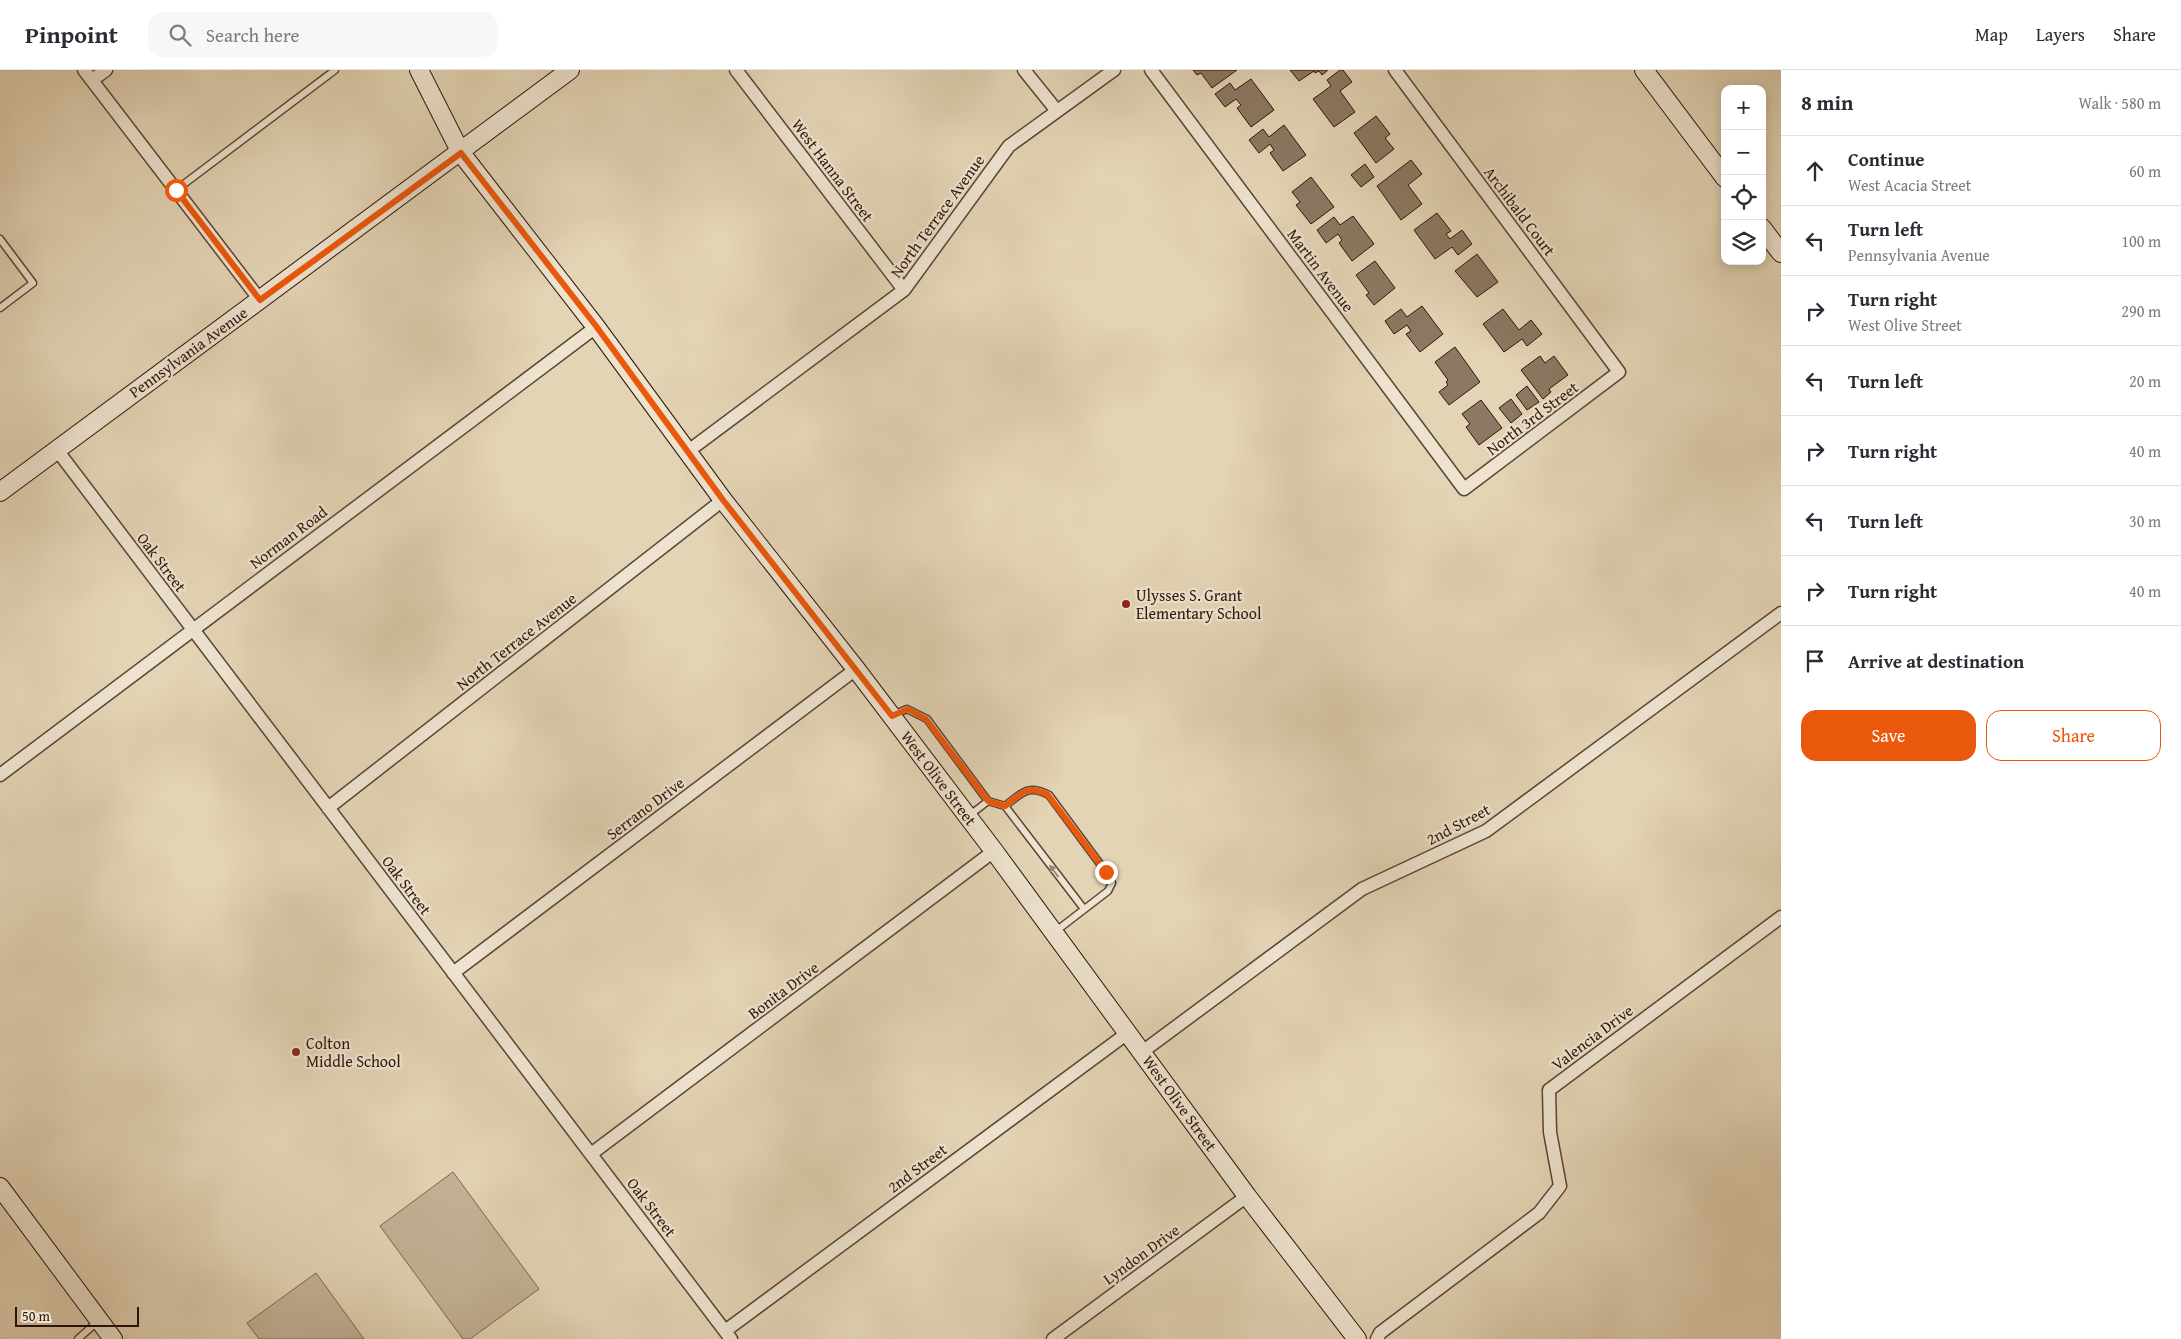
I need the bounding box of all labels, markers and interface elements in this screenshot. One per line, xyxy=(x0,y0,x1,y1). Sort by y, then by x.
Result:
search box xyxy=(148,12,498,57)
text: Pinpoint xyxy=(25,17,118,52)
icon: search xyxy=(166,21,194,49)
text: Search here xyxy=(206,21,299,49)
text: Map xyxy=(1975,21,2008,48)
text: Layers xyxy=(2036,21,2085,48)
text: Share xyxy=(2113,21,2156,48)
map controls xyxy=(1721,85,1766,265)
button: + xyxy=(1721,85,1766,130)
text: 8 min xyxy=(1801,87,1853,118)
text: Walk · 580 m xyxy=(2078,91,2161,115)
street label: West Hanna Street xyxy=(786,113,880,227)
button: − xyxy=(1721,130,1766,175)
text: Continue xyxy=(1848,145,1925,173)
street label: North Terrace Avenue xyxy=(884,149,990,283)
icon: ahead xyxy=(1801,157,1829,185)
text: 60 m xyxy=(2129,159,2161,183)
street label: Archibald Court xyxy=(1478,161,1562,261)
text: West Acacia Street xyxy=(1848,173,1972,197)
button: locate xyxy=(1721,175,1766,220)
route start xyxy=(165,179,188,202)
text: Turn left xyxy=(1848,215,1923,243)
button: layers xyxy=(1721,220,1766,265)
street label: Martin Avenue xyxy=(1282,223,1360,317)
icon: left xyxy=(1801,227,1829,255)
text: 100 m xyxy=(2121,229,2161,253)
text: Pennsylvania Avenue xyxy=(1848,243,1990,267)
text: Turn right xyxy=(1848,285,1937,313)
icon: right xyxy=(1801,297,1829,325)
text: 290 m xyxy=(2121,299,2161,323)
street label: Pennsylvania Avenue xyxy=(124,301,252,403)
text: West Olive Street xyxy=(1848,313,1962,337)
icon: left xyxy=(1801,367,1829,395)
text: Turn left xyxy=(1848,367,1923,395)
text: 20 m xyxy=(2129,369,2161,393)
street label: North 3rd Street xyxy=(1481,375,1583,461)
icon: right xyxy=(1801,437,1829,465)
text: Turn right xyxy=(1848,437,1937,465)
text: 40 m xyxy=(2129,439,2161,463)
street label: Norman Road xyxy=(244,500,332,574)
icon: left xyxy=(1801,507,1829,535)
text: Turn left xyxy=(1848,507,1923,535)
text: 30 m xyxy=(2129,509,2161,533)
street label: Oak Street xyxy=(132,527,193,597)
icon: right xyxy=(1801,577,1829,605)
text: Turn right xyxy=(1848,577,1937,605)
text: 40 m xyxy=(2129,579,2161,603)
place label: Ulysses S. Grant Elementary School xyxy=(1136,583,1262,625)
street label: North Terrace Avenue xyxy=(451,586,581,696)
marker: Ulysses S. Grant Elementary School xyxy=(1120,598,1132,610)
icon: arrive xyxy=(1801,647,1829,675)
text: Arrive at destination xyxy=(1848,647,2024,675)
button: Save xyxy=(1801,710,1976,761)
button: Share xyxy=(1986,710,2161,761)
street label: West Olive Street xyxy=(895,725,983,831)
street label: Serrano Drive xyxy=(601,771,689,845)
street label: 2nd Street xyxy=(1422,797,1495,851)
street label: Oak Street xyxy=(377,850,438,920)
route end xyxy=(1095,861,1118,884)
one-way arrow xyxy=(1049,864,1059,878)
street label: Bonita Drive xyxy=(742,955,824,1025)
street label: Valencia Drive xyxy=(1546,998,1638,1076)
place label: Colton Middle School xyxy=(306,1031,401,1073)
marker: Colton Middle School xyxy=(290,1046,302,1058)
street label: West Olive Street xyxy=(1137,1050,1223,1156)
street label: 2nd Street xyxy=(882,1137,952,1198)
street label: Oak Street xyxy=(622,1172,683,1242)
street label: Lyndon Drive xyxy=(1098,1218,1184,1290)
scale bar xyxy=(15,1304,139,1327)
text: 50 m xyxy=(22,1306,50,1326)

